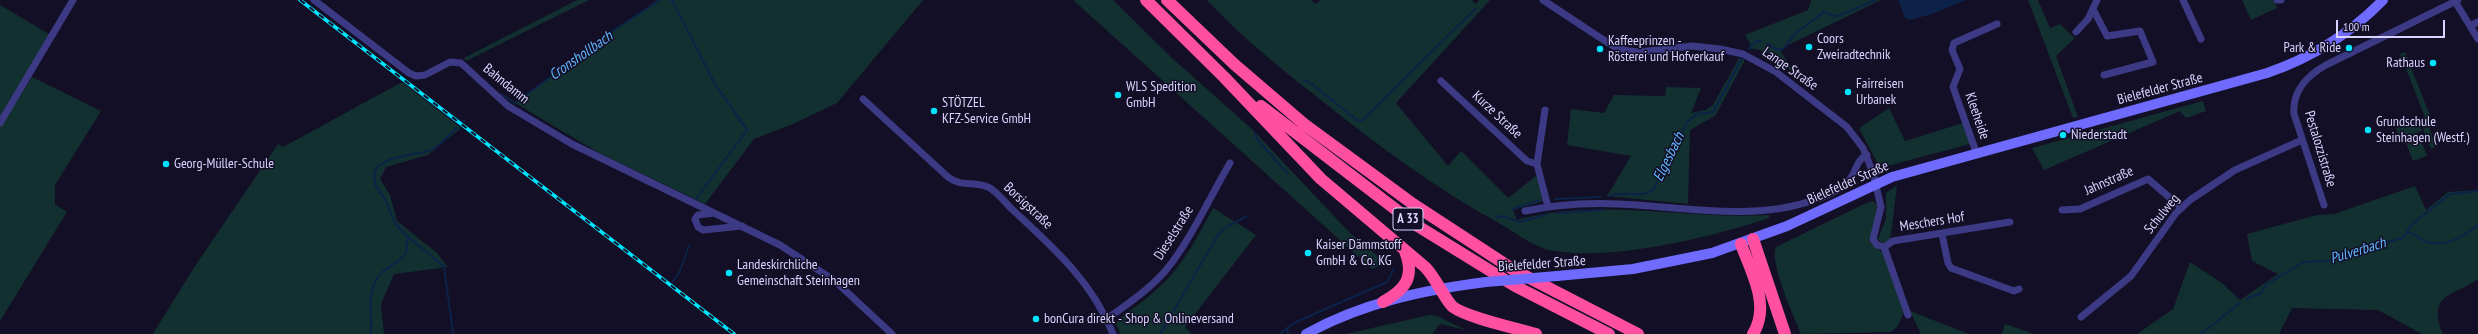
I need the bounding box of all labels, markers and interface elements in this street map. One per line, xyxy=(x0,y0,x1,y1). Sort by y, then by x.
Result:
scale bar xyxy=(2338,12,2447,38)
text: 100 m xyxy=(2343,19,2370,34)
water label: Cronshollbach xyxy=(546,28,616,84)
place label: Coors Zweiradtechnik xyxy=(1817,31,1890,64)
place label: Kaffeeprinzen - Rösterei und Hofverkauf xyxy=(1608,33,1724,66)
place label: Park & Ride xyxy=(2283,40,2341,56)
marker: Coors Zweiradtechnik xyxy=(1804,42,1814,52)
marker: Park & Ride xyxy=(2344,43,2354,53)
marker: Kaffeeprinzen - Rösterei und Hofverkauf xyxy=(1595,44,1605,54)
street label: Lange Straße xyxy=(1759,44,1821,94)
place label: Rathaus xyxy=(2386,55,2425,71)
marker: Rathaus xyxy=(2428,58,2438,68)
street label: Bahndamm xyxy=(480,60,532,108)
street label: Bielefelder Straße xyxy=(2116,70,2204,108)
place label: Fairreisen Urbanek xyxy=(1856,76,1904,108)
place label: WLS Spedition GmbH xyxy=(1126,79,1196,112)
marker: Fairreisen Urbanek xyxy=(1843,87,1853,97)
street label: Kurze Straße xyxy=(1469,88,1525,142)
marker: WLS Spedition GmbH xyxy=(1113,90,1123,100)
street label: Kleeheide xyxy=(1961,90,1993,142)
place label: STÖTZEL KFZ-Service GmbH xyxy=(942,95,1031,128)
marker: STÖTZEL KFZ-Service GmbH xyxy=(929,106,939,116)
street label: Pestalozzistraße xyxy=(2300,109,2340,189)
place label: Grundschule Steinhagen (Westf.) xyxy=(2376,114,2469,146)
marker: Grundschule Steinhagen (Westf.) xyxy=(2363,125,2373,135)
place label: Niederstadt xyxy=(2071,127,2127,143)
water label: Elgesbach xyxy=(1649,130,1689,184)
marker: Niederstadt xyxy=(2058,130,2068,140)
place label: Georg-Müller-Schule xyxy=(174,156,274,172)
street label: Bielefelder Straße xyxy=(1805,158,1891,208)
marker: Georg-Müller-Schule xyxy=(161,159,171,169)
street label: Jahnstraße xyxy=(2082,163,2136,199)
street label: Borsigstraße xyxy=(1000,179,1056,233)
street label: Schulweg xyxy=(2141,191,2183,237)
street label: Dieselstraße xyxy=(1151,203,1197,263)
road number: A 33 xyxy=(1393,208,1423,230)
street label: Meschers Hof xyxy=(1899,209,1965,235)
water label: Pulverbach xyxy=(2328,234,2388,268)
place label: Kaiser Dämmstoff GmbH & Co. KG xyxy=(1316,237,1401,270)
marker: Kaiser Dämmstoff GmbH & Co. KG xyxy=(1303,248,1313,258)
street label: Bielefelder Straße xyxy=(1498,253,1586,275)
place label: Landeskirchliche Gemeinschaft Steinhagen xyxy=(737,257,860,290)
marker: Landeskirchliche Gemeinschaft Steinhagen xyxy=(724,268,734,278)
place label: bonCura direkt - Shop & Onlineversand xyxy=(1044,311,1234,327)
marker: bonCura direkt - Shop & Onlineversand xyxy=(1031,314,1041,324)

